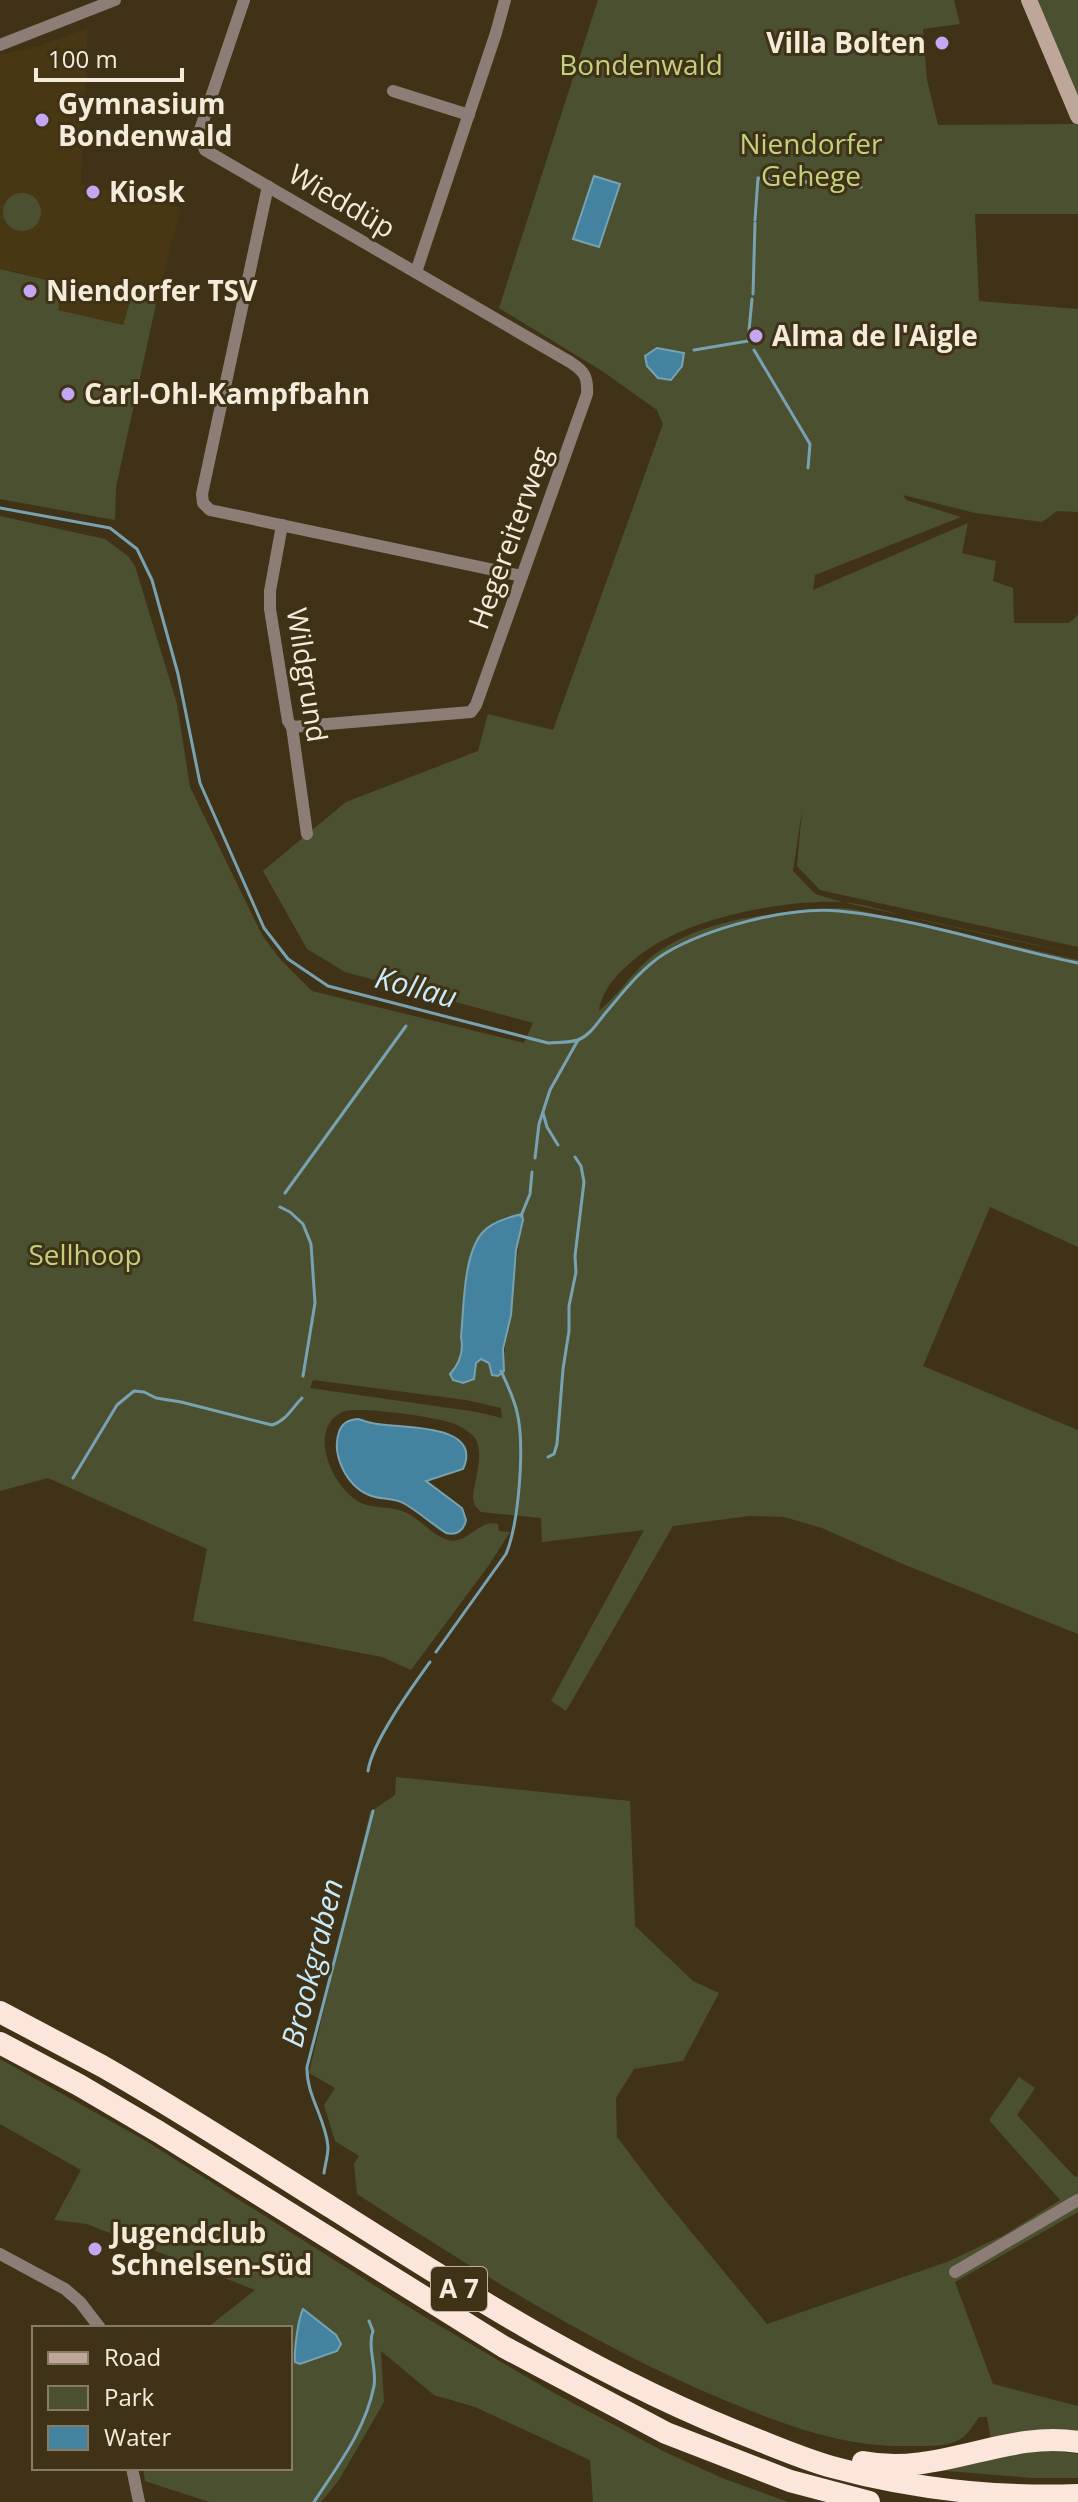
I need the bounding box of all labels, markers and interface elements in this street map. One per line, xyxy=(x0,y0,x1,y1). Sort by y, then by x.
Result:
place label: Villa Bolten xyxy=(766,23,926,61)
scale bar xyxy=(36,32,182,82)
marker: Villa Bolten xyxy=(933,34,951,52)
text: 100 m xyxy=(48,42,118,75)
park label: Bondenwald xyxy=(559,45,723,83)
place label: Gymnasium Bondenwald xyxy=(58,84,232,154)
marker: Gymnasium Bondenwald xyxy=(33,111,51,129)
park label: Niendorfer Gehege xyxy=(739,124,883,194)
street label: Wieddüp xyxy=(282,154,403,246)
place label: Kiosk xyxy=(109,172,185,210)
marker: Kiosk xyxy=(84,183,102,201)
place label: Niendorfer TSV xyxy=(46,271,258,309)
marker: Niendorfer TSV xyxy=(21,282,39,300)
place label: Alma de l'Aigle xyxy=(772,316,978,354)
marker: Alma de l'Aigle xyxy=(747,327,765,345)
place label: Carl-Ohl-Kampfbahn xyxy=(84,374,370,412)
marker: Carl-Ohl-Kampfbahn xyxy=(59,385,77,403)
street label: Hegereiterweg xyxy=(458,441,560,634)
street label: Wildgrund xyxy=(279,605,337,745)
water label: Kollau xyxy=(371,956,462,1017)
park label: Sellhoop xyxy=(28,1235,142,1273)
water label: Brookgraben xyxy=(271,1874,352,2051)
place label: Jugendclub Schnelsen-Süd xyxy=(108,2213,312,2283)
marker: Jugendclub Schnelsen-Süd xyxy=(86,2240,104,2258)
road number: A 7 xyxy=(431,2267,487,2311)
legend xyxy=(32,2326,292,2470)
text: Road xyxy=(104,2340,161,2373)
text: Park xyxy=(104,2380,155,2413)
text: Water xyxy=(104,2420,172,2453)

